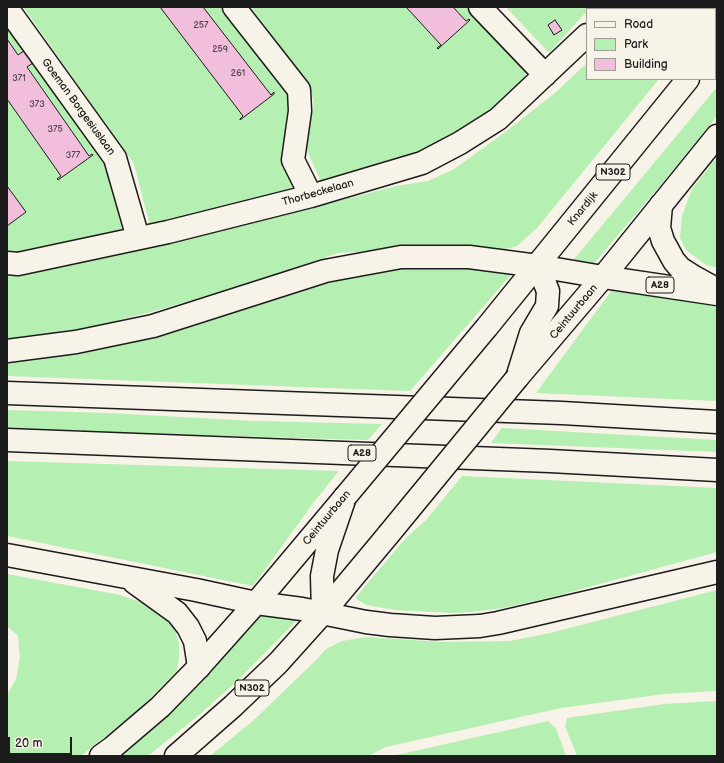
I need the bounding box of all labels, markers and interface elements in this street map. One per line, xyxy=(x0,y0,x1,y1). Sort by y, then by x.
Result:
legend xyxy=(586,8,716,80)
text: Road xyxy=(624,17,653,32)
house number: 257 xyxy=(194,21,208,31)
text: Park xyxy=(624,37,648,52)
house number: 259 xyxy=(212,45,228,55)
street label: Goeman Borgesiuslaan xyxy=(38,56,118,158)
text: Building xyxy=(624,57,668,72)
house number: 261 xyxy=(231,69,245,79)
house number: 371 xyxy=(12,74,26,84)
house number: 373 xyxy=(29,100,45,110)
house number: 375 xyxy=(47,125,63,135)
house number: 377 xyxy=(66,151,80,161)
road number: N302 xyxy=(596,164,630,180)
street label: Thorbeckelaan xyxy=(281,176,355,210)
street label: Knardijk xyxy=(565,189,601,229)
road number: A28 xyxy=(646,277,674,293)
street label: Ceintuurbaan xyxy=(547,282,601,342)
road number: A28 xyxy=(348,445,376,461)
street label: Ceintuurbaan xyxy=(300,488,354,548)
road number: N302 xyxy=(235,680,269,696)
scale bar xyxy=(10,729,74,755)
text: 20 m xyxy=(15,736,42,751)

